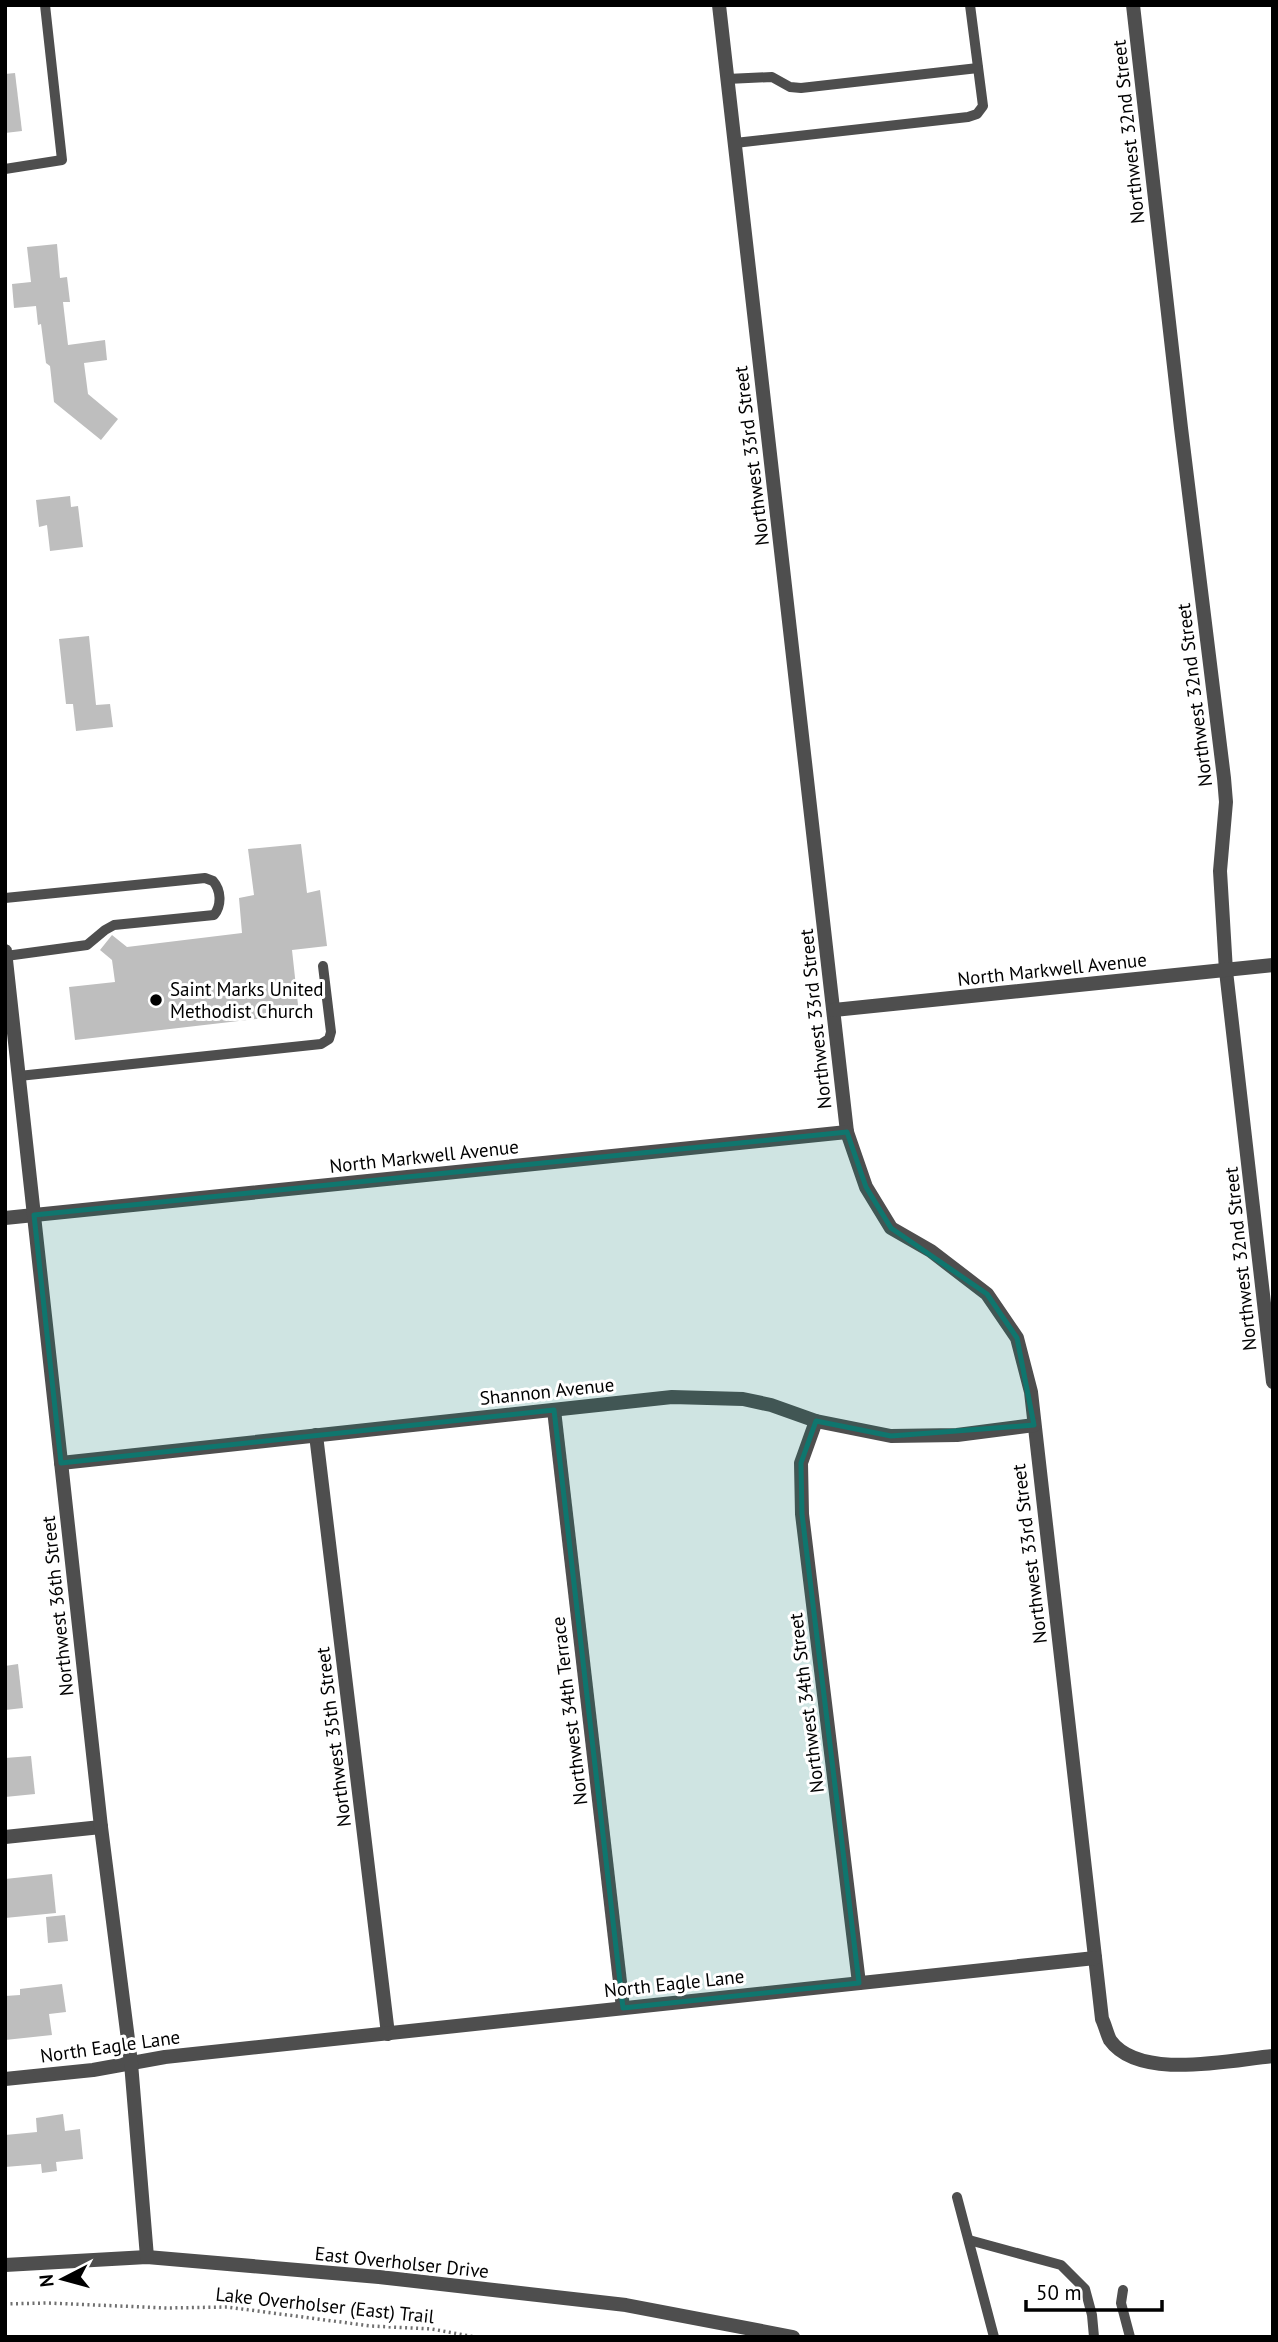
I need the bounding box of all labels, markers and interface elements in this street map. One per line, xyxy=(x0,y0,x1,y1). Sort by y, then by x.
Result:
street label: Northwest 32nd Street xyxy=(1106,38,1150,225)
street label: Northwest 33rd Street xyxy=(728,364,774,547)
street label: Northwest 32nd Street xyxy=(1171,601,1217,788)
street label: Northwest 33rd Street xyxy=(794,927,836,1110)
street label: North Markwell Avenue xyxy=(956,947,1148,991)
place label: Saint Marks United Methodist Church xyxy=(170,977,324,1023)
marker: Saint Marks United Methodist Church xyxy=(148,992,164,1008)
street label: North Markwell Avenue xyxy=(328,1134,520,1178)
street label: Northwest 32nd Street xyxy=(1218,1165,1262,1352)
street label: Shannon Avenue xyxy=(479,1372,615,1410)
street label: Northwest 33rd Street xyxy=(1006,1462,1052,1645)
street label: Northwest 36th Street xyxy=(36,1514,78,1697)
street label: Northwest 34th Street xyxy=(783,1611,829,1794)
street label: Northwest 34th Terrace xyxy=(546,1615,592,1807)
street label: Northwest 35th Street xyxy=(310,1645,356,1828)
street label: North Eagle Lane xyxy=(603,1964,745,2002)
street label: North Eagle Lane xyxy=(39,2024,181,2068)
street label: East Overholser Drive xyxy=(314,2241,490,2283)
north arrow xyxy=(28,2244,98,2314)
scale bar xyxy=(1026,2268,1162,2312)
text: N xyxy=(34,2273,59,2288)
text: 50 m xyxy=(1036,2279,1082,2306)
street label: Lake Overholser (East) Trail xyxy=(214,2282,436,2328)

